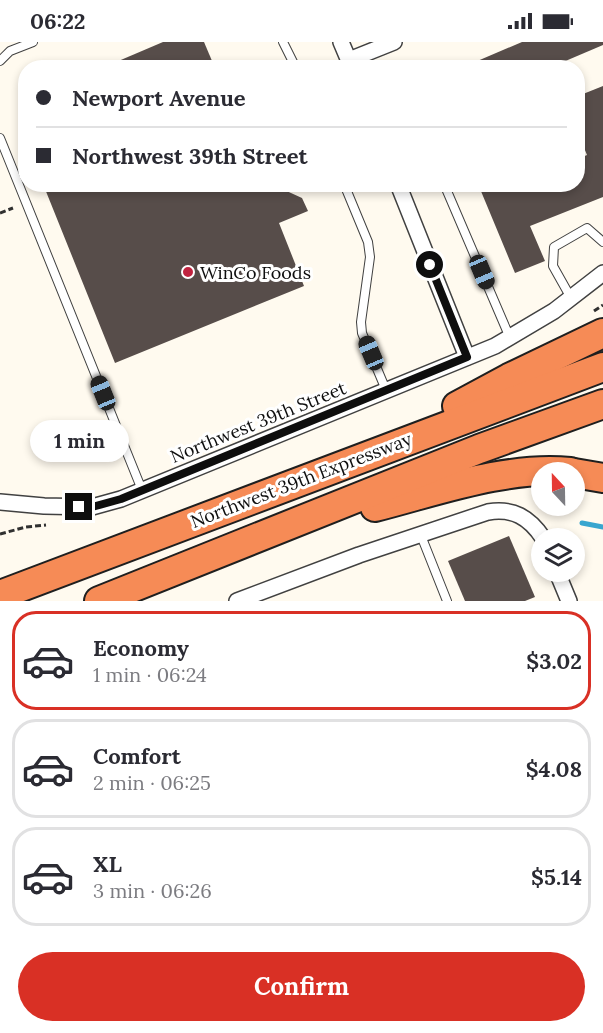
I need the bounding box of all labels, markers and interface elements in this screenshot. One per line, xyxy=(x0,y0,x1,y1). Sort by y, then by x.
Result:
text: 06:22 xyxy=(30,7,86,35)
text: Newport Avenue xyxy=(72,84,246,112)
text: Northwest 39th Street xyxy=(72,142,308,170)
route start xyxy=(416,251,443,278)
car xyxy=(467,252,497,292)
place label: WinCo Foods xyxy=(200,261,311,284)
marker: WinCo Foods xyxy=(181,265,195,279)
car xyxy=(356,333,386,373)
car xyxy=(88,373,118,413)
street label: Northwest 39th Street xyxy=(167,376,349,468)
callout: 1 min xyxy=(29,420,128,462)
street label: Northwest 39th Expressway xyxy=(187,427,415,533)
text: 1 min xyxy=(54,428,105,453)
north arrow xyxy=(531,462,585,516)
map controls xyxy=(531,462,585,582)
route end xyxy=(65,493,92,520)
button: layers xyxy=(531,528,585,582)
icon: car xyxy=(21,634,75,688)
text: Economy xyxy=(93,634,189,662)
text: $3.02 xyxy=(526,647,582,675)
text: 1 min · 06:24 xyxy=(93,662,207,687)
icon: car xyxy=(21,742,75,796)
text: Comfort xyxy=(93,742,181,770)
text: $4.08 xyxy=(526,755,582,783)
text: 2 min · 06:25 xyxy=(93,770,211,795)
icon: car xyxy=(21,850,75,904)
text: XL xyxy=(93,850,122,878)
text: $5.14 xyxy=(531,863,582,891)
text: 3 min · 06:26 xyxy=(93,878,212,903)
button: Confirm xyxy=(18,952,585,1021)

